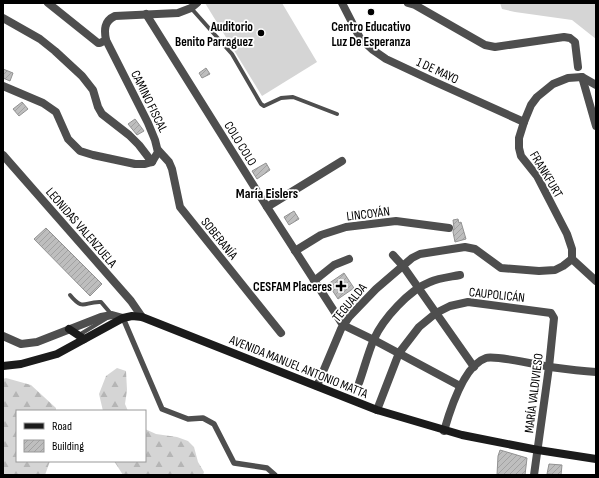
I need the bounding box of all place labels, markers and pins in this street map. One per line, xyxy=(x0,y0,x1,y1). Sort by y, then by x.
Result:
marker: Centro Educativo Luz De Esperanza xyxy=(366,7,376,17)
place label: Auditorio Benito Parraguez xyxy=(175,19,253,50)
place label: Centro Educativo Luz De Esperanza xyxy=(331,19,411,50)
marker: Auditorio Benito Parraguez xyxy=(256,28,266,38)
place label: CESFAM Placeres xyxy=(253,279,332,295)
marker: CESFAM Placeres xyxy=(335,280,347,292)

